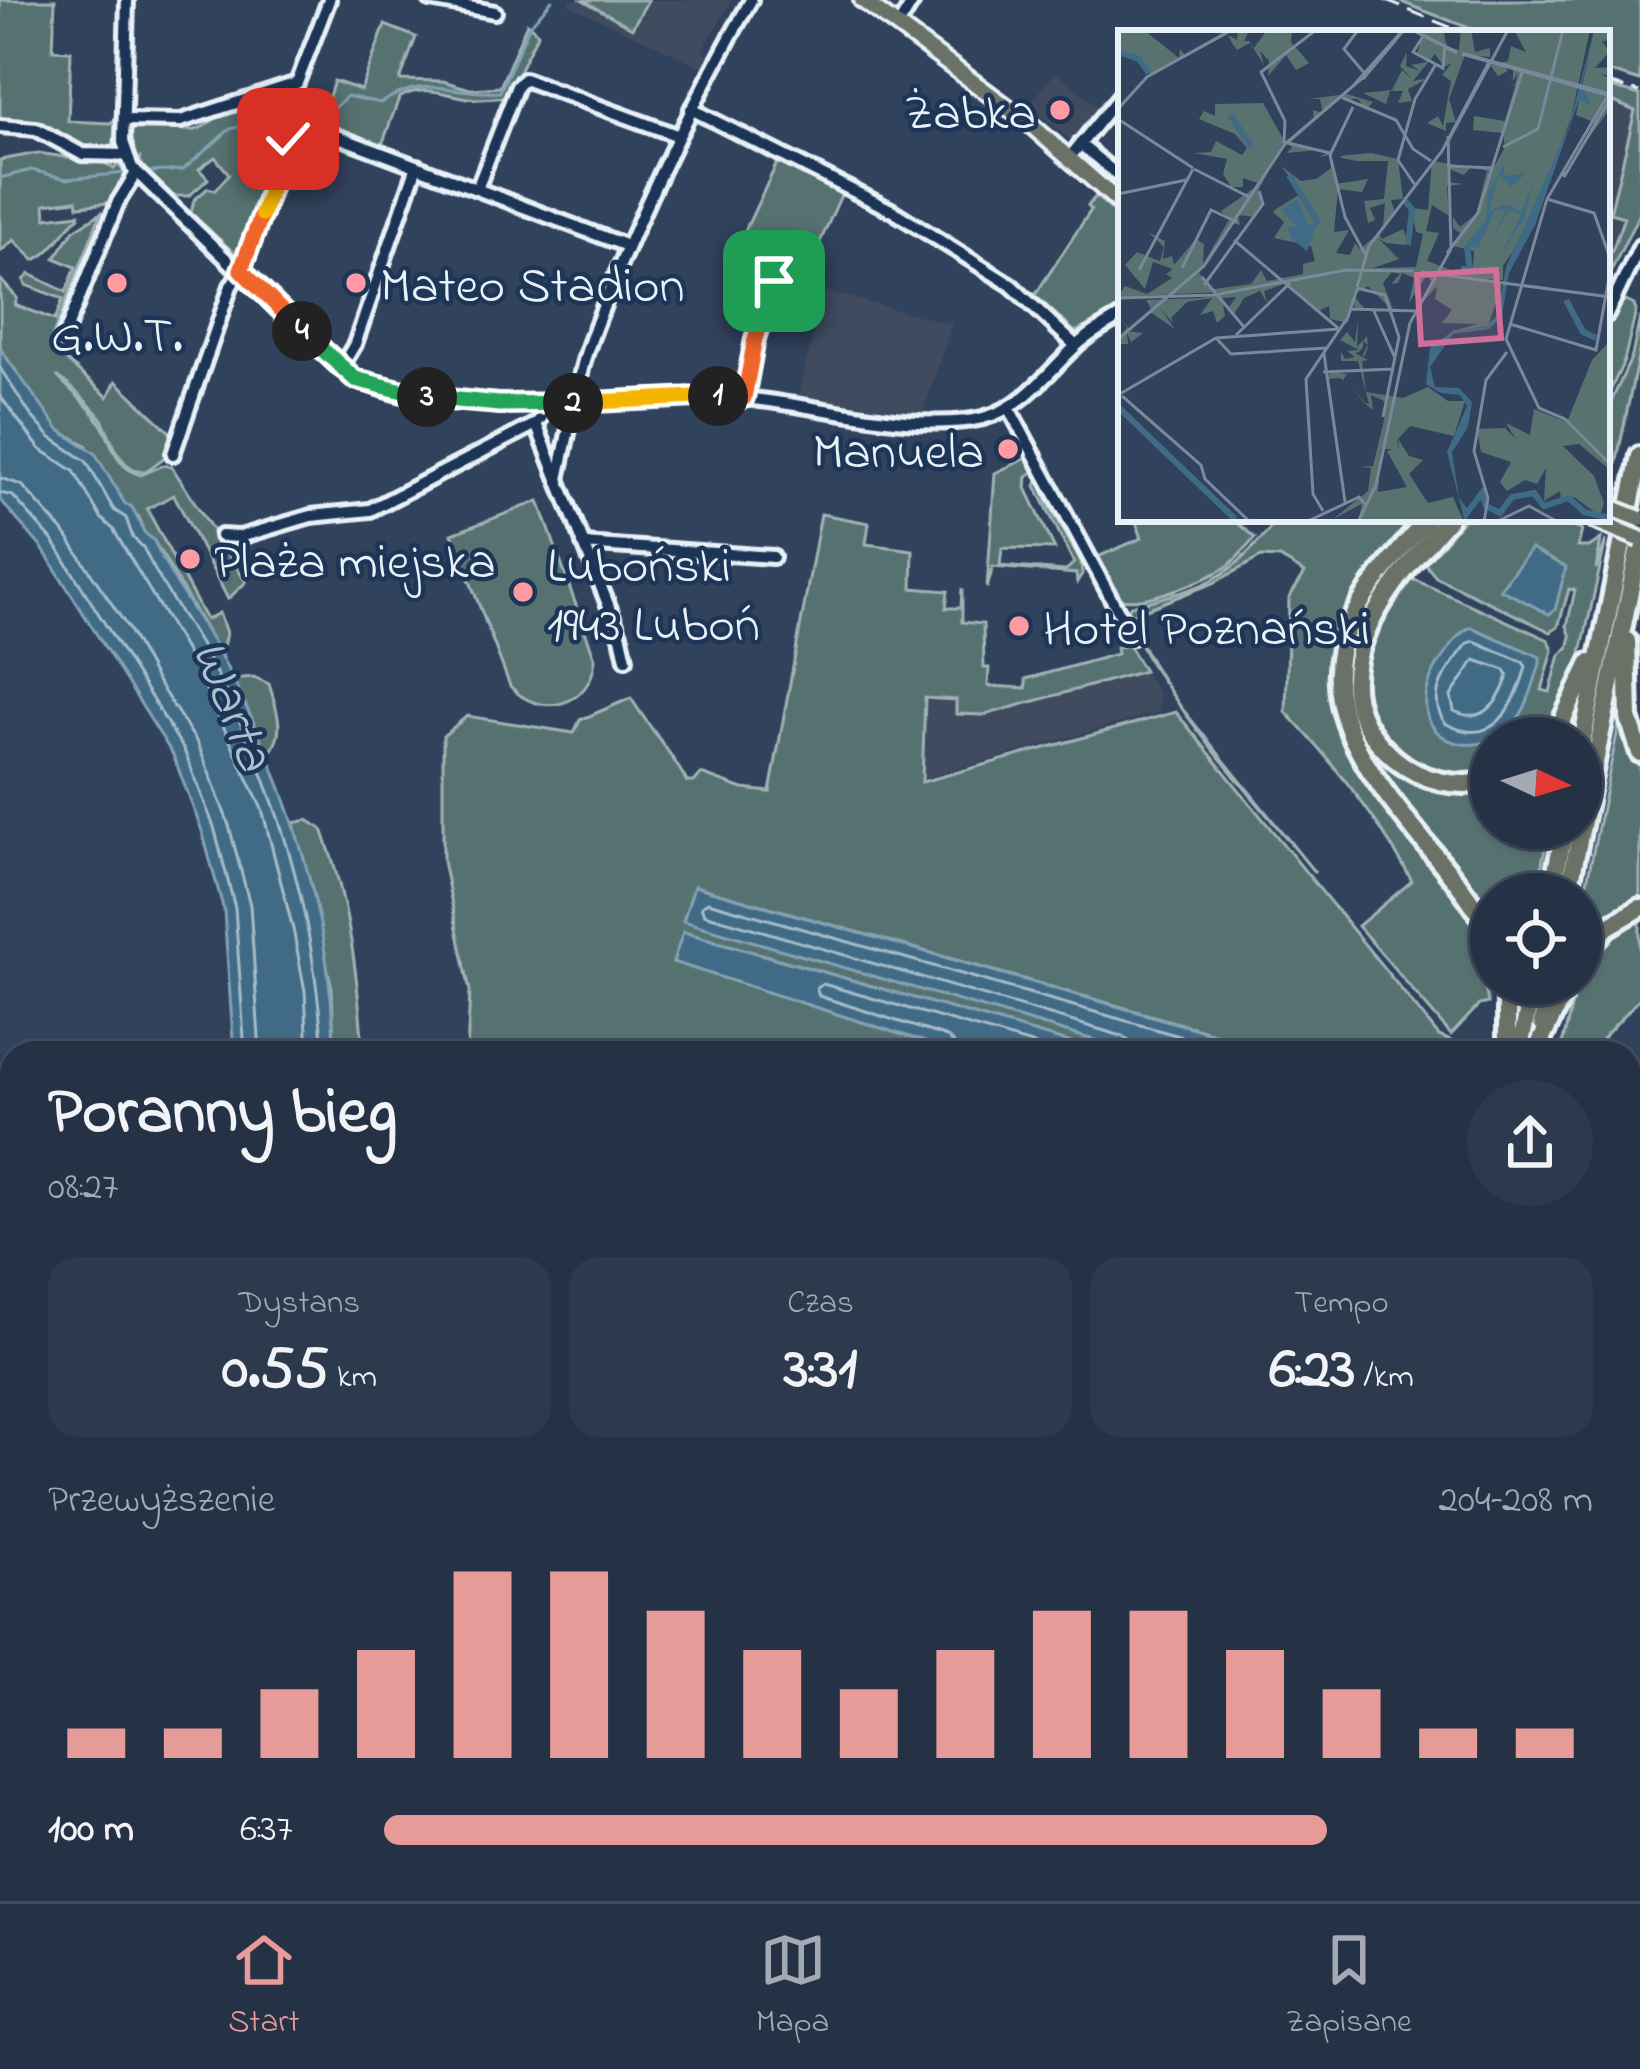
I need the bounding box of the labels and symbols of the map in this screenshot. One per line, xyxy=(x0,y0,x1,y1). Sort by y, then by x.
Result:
inset map xyxy=(1118,30,1610,522)
place label: Żabka xyxy=(904,78,1036,153)
pin xyxy=(237,88,339,190)
marker: Żabka xyxy=(1047,97,1073,123)
pin xyxy=(723,230,825,332)
place label: Mateo Stadion xyxy=(380,251,685,326)
marker: G.W.T. xyxy=(104,270,130,296)
marker: Mateo Stadion xyxy=(343,270,369,296)
place label: G.W.T. xyxy=(51,301,183,376)
pin: 4 xyxy=(272,301,332,361)
pin: 1 xyxy=(688,366,748,426)
pin: 3 xyxy=(397,367,457,427)
pin: 2 xyxy=(543,373,603,433)
place label: Manuela xyxy=(812,417,984,492)
marker: Manuela xyxy=(995,436,1021,462)
place label: Plaża miejska xyxy=(214,527,496,602)
place label: Luboński 1943 Luboń xyxy=(547,531,760,665)
marker: Plaża miejska xyxy=(177,546,203,572)
marker: Luboński 1943 Luboń xyxy=(510,579,536,605)
place label: Hotel Poznański xyxy=(1043,594,1370,669)
marker: Hotel Poznański xyxy=(1006,613,1032,639)
water label: Warta xyxy=(168,629,291,784)
north arrow xyxy=(1470,717,1602,849)

